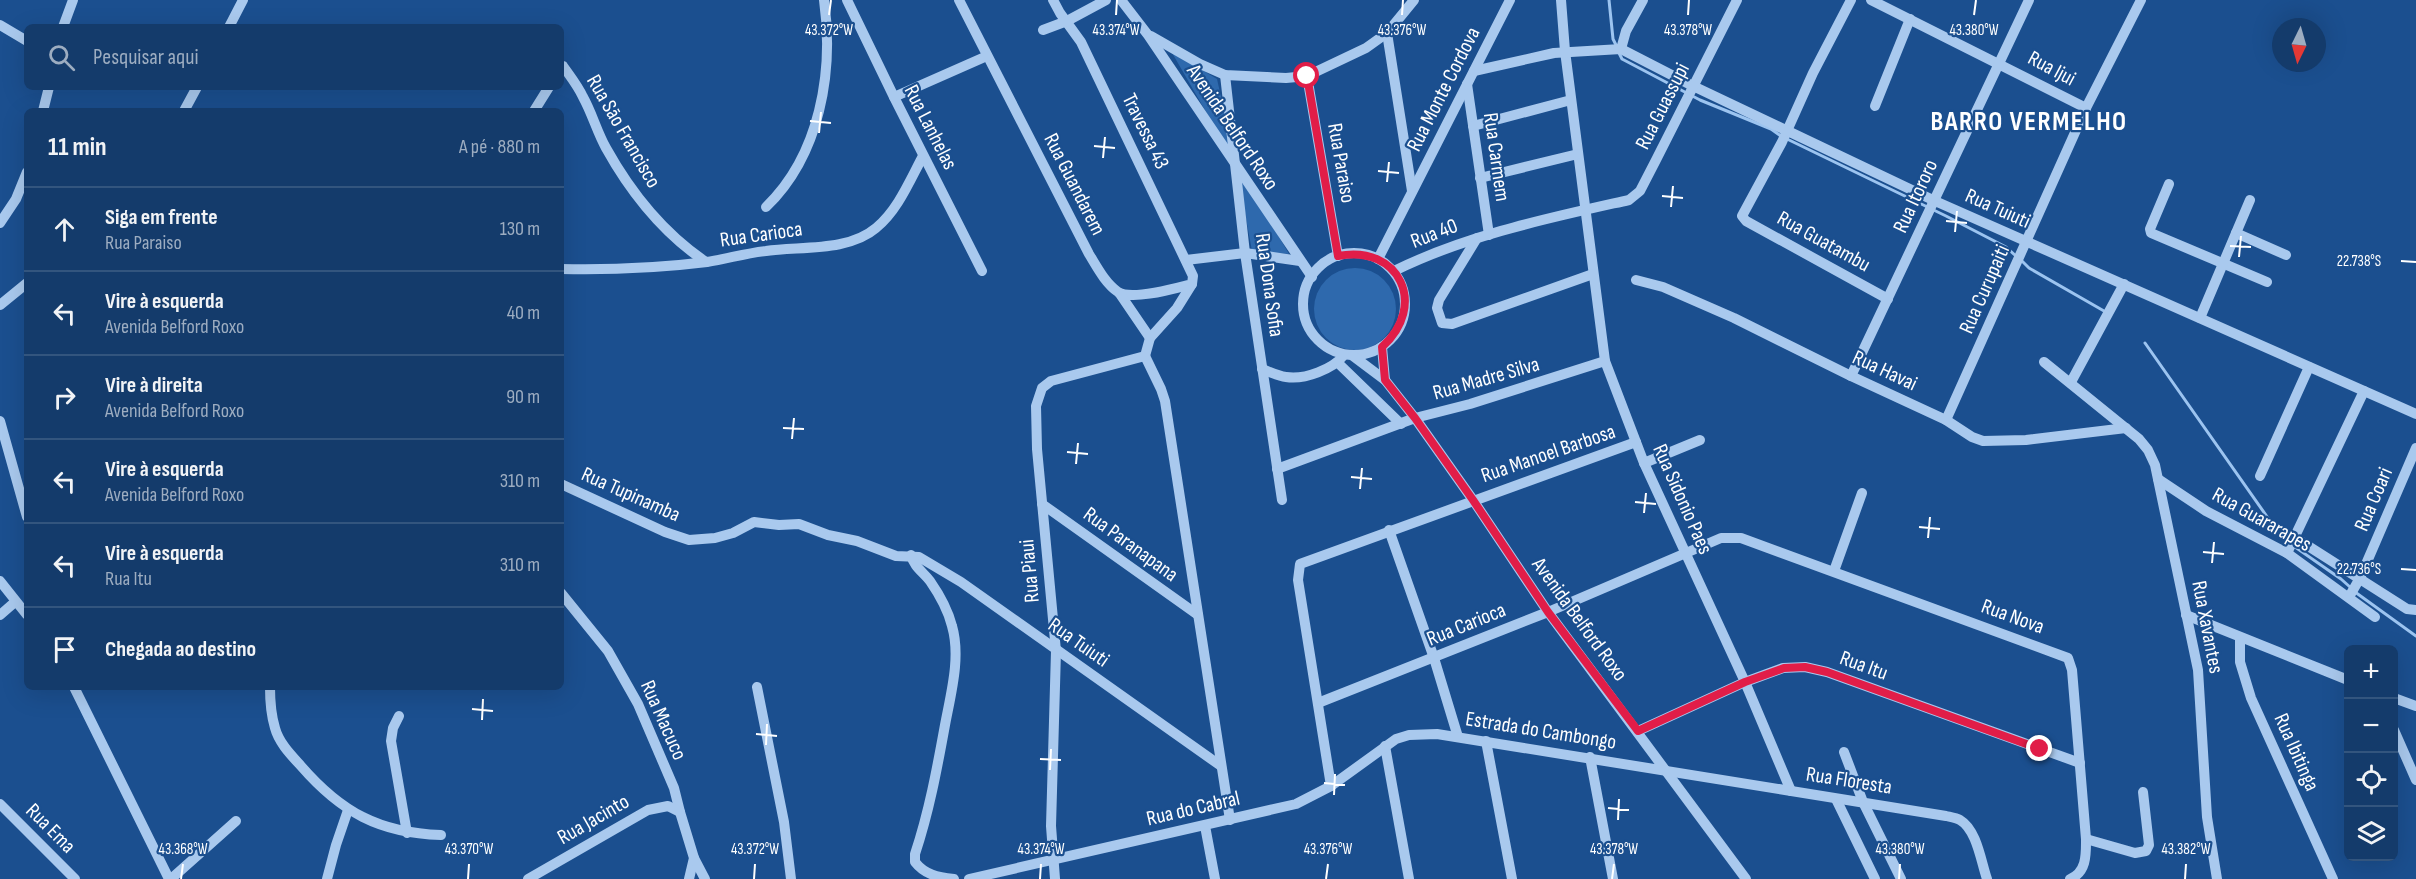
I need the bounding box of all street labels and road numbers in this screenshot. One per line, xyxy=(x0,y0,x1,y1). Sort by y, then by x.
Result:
street label: Rua Monte Cordova xyxy=(1401,23,1485,155)
street label: Rua Ijui xyxy=(2024,46,2080,91)
street label: Avenida Belford Roxo xyxy=(1181,59,1284,195)
street label: Rua Guassupi xyxy=(1630,59,1695,154)
street label: Rua Sāo Francisco xyxy=(581,70,666,192)
street label: Rua Lanhelas xyxy=(899,81,963,174)
street label: Travessa 43 xyxy=(1117,89,1175,173)
street label: Rua Carmem xyxy=(1478,111,1515,203)
street label: Rua Paraiso xyxy=(1322,121,1361,205)
street label: Rua Guandarem xyxy=(1038,129,1111,239)
street label: Rua Itororo xyxy=(1888,156,1943,237)
street label: Rua Tuiuti xyxy=(1961,183,2034,234)
street label: Rua Guatambu xyxy=(1773,206,1875,277)
street label: Rua 40 xyxy=(1407,213,1461,254)
street label: Rua Carioca xyxy=(718,216,804,253)
street label: Rua Dona Sofia xyxy=(1250,232,1289,338)
street label: Rua Curupaiti xyxy=(1954,241,2015,337)
street label: Rua Havai xyxy=(1849,345,1921,396)
street label: Rua Madre Silva xyxy=(1430,351,1542,406)
street label: Rua Manoel Barbosa xyxy=(1478,419,1619,488)
street label: Rua Sidonio Paes xyxy=(1647,440,1718,558)
street label: Rua Tupinamba xyxy=(577,462,684,527)
street label: Rua Coari xyxy=(2349,464,2398,535)
street label: Rua Guararapes xyxy=(2208,482,2316,557)
street label: Rua Paranapana xyxy=(1078,502,1183,587)
street label: Rua Piaui xyxy=(1014,538,1045,604)
street label: Avenida Belford Roxo xyxy=(1526,552,1633,686)
street label: Rua Xavantes xyxy=(2186,579,2229,676)
street label: Rua Nova xyxy=(1978,594,2048,639)
street label: Rua Carioca xyxy=(1423,597,1509,652)
street label: Rua Tuiuti xyxy=(1043,612,1114,672)
street label: Rua Itu xyxy=(1836,645,1891,686)
street label: Rua Macuco xyxy=(635,676,692,764)
street label: Estrada do Cambongo xyxy=(1464,706,1618,755)
street label: Rua Ibitinga xyxy=(2268,710,2325,795)
street label: Rua Floresta xyxy=(1804,761,1894,800)
street label: Rua do Cabral xyxy=(1144,786,1242,831)
street label: Rua Jacinto xyxy=(553,789,634,850)
street label: Rua Ema xyxy=(21,798,81,858)

